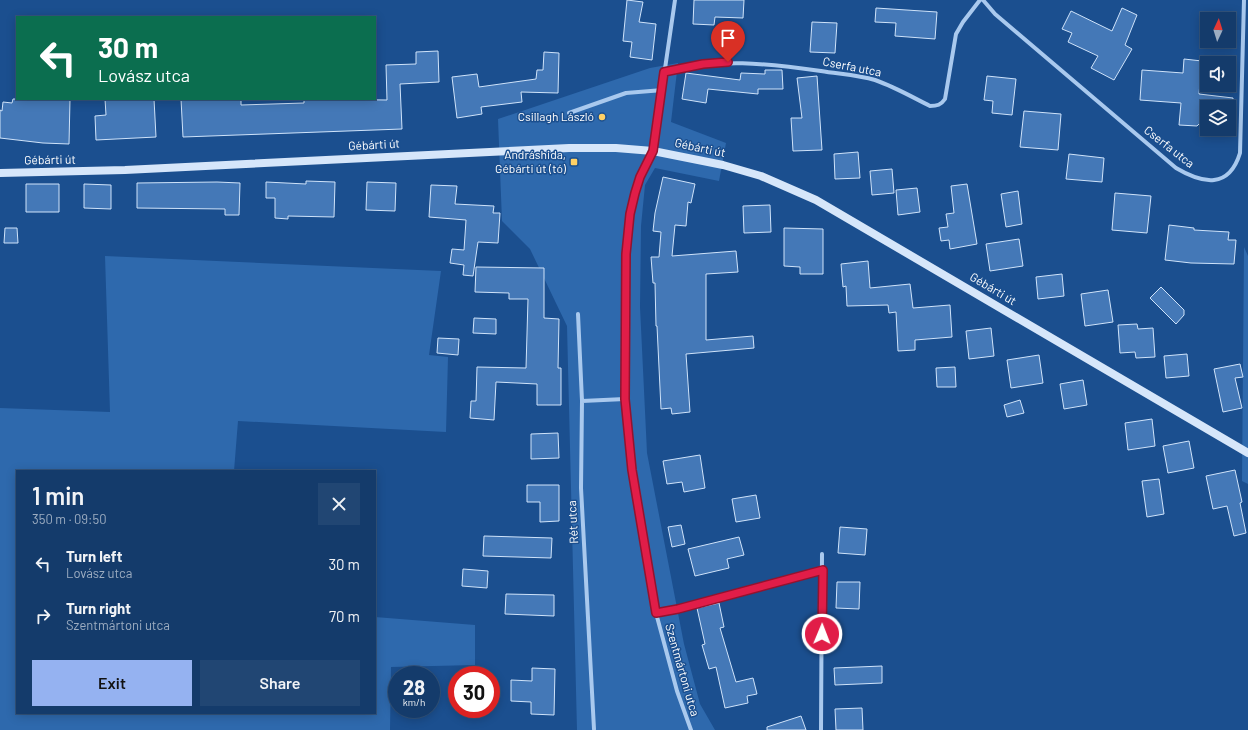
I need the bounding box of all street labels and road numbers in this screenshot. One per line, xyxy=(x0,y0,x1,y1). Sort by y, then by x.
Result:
street label: Cserfa utca xyxy=(822,53,883,79)
street label: Cserfa utca xyxy=(1142,122,1197,170)
street label: Gébárti út xyxy=(674,135,727,159)
street label: Gébárti út xyxy=(348,136,400,152)
street label: Gébárti út xyxy=(24,152,76,166)
street label: Gébárti út xyxy=(968,269,1019,307)
street label: Rét utca xyxy=(564,500,580,544)
street label: Szentmártoni utca xyxy=(663,622,703,718)

